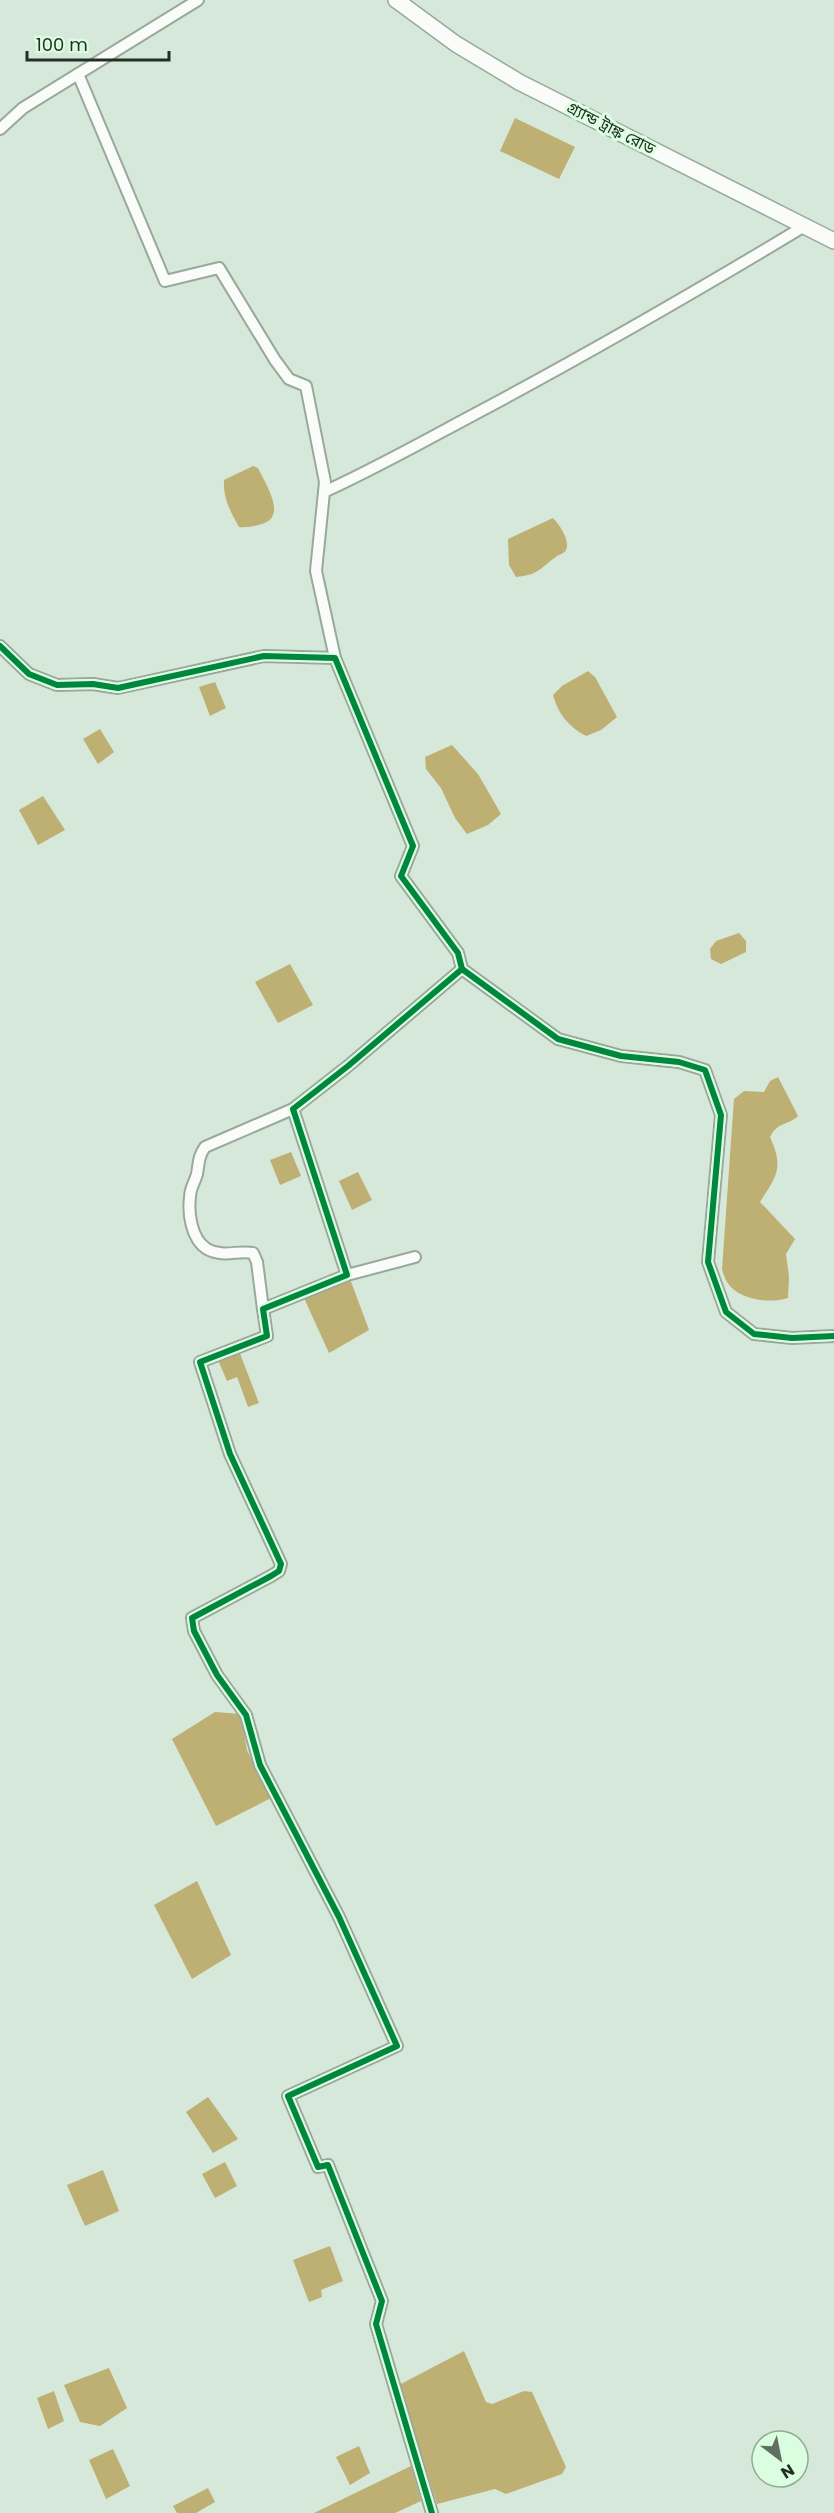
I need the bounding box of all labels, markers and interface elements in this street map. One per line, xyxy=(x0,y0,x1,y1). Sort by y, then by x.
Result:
scale bar xyxy=(27,24,170,62)
text: 100 m xyxy=(36,32,88,57)
street label: গ্র্যান্ড ট্রাঙ্ক রোড xyxy=(563,96,660,160)
north arrow xyxy=(750,2429,810,2489)
text: N xyxy=(776,2458,799,2484)

